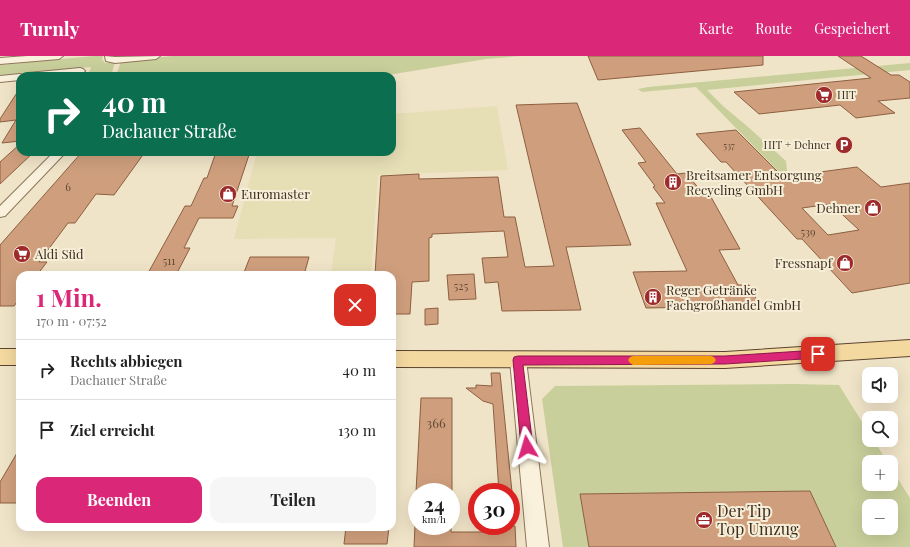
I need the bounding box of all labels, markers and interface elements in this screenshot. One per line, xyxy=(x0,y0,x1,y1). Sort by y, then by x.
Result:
text: Turnly xyxy=(20,15,80,41)
text: Karte xyxy=(699,19,733,38)
text: Route xyxy=(755,19,792,38)
text: Gespeichert xyxy=(814,19,890,38)
text: 40 m xyxy=(102,83,167,120)
supermarket icon: HIT xyxy=(814,85,834,105)
place label: HIT xyxy=(837,87,856,102)
icon: right xyxy=(36,88,88,140)
text: Dachauer Straße xyxy=(102,119,237,143)
parking icon: HIT + Dehner xyxy=(834,135,854,155)
place label: HIT + Dehner xyxy=(763,137,831,152)
house number: 537 xyxy=(723,139,735,151)
place label: Breitsamer Entsorgung Recycling GmbH xyxy=(686,166,822,198)
building icon: Breitsamer Entsorgung Recycling GmbH xyxy=(663,172,683,192)
house number: 6 xyxy=(65,179,71,194)
shop icon: Euromaster xyxy=(218,184,238,204)
place label: Euromaster xyxy=(241,185,310,202)
shop icon: Dehner xyxy=(863,198,883,218)
place label: Dehner xyxy=(816,199,860,216)
house number: 539 xyxy=(800,224,816,239)
supermarket icon: Aldi Süd xyxy=(12,244,32,264)
place label: Aldi Süd xyxy=(34,245,84,262)
house number: 511 xyxy=(163,253,175,268)
shop icon: Fressnapf xyxy=(835,253,855,273)
place label: Fressnapf xyxy=(775,254,834,271)
house number: 525 xyxy=(454,278,469,293)
text: 1 Min. xyxy=(36,281,102,313)
place label: Reger Getränke Fachgroßhandel GmbH xyxy=(666,281,801,313)
button: close xyxy=(334,284,376,326)
building icon: Reger Getränke Fachgroßhandel GmbH xyxy=(643,287,663,307)
text: 170 m · 07:52 xyxy=(36,312,107,329)
pin xyxy=(801,337,835,371)
icon: arrive xyxy=(807,343,829,365)
text: Rechts abbiegen xyxy=(70,351,183,371)
icon: right xyxy=(36,359,58,381)
text: 40 m xyxy=(343,360,376,380)
map controls xyxy=(862,367,898,535)
button: sound xyxy=(862,367,898,403)
text: Dachauer Straße xyxy=(70,371,167,388)
button: search xyxy=(862,411,898,447)
house number: 366 xyxy=(426,414,446,431)
icon: arrive xyxy=(36,419,58,441)
text: Ziel erreicht xyxy=(70,420,155,440)
text: 130 m xyxy=(338,420,376,440)
position arrow xyxy=(506,426,548,468)
button: + xyxy=(862,455,898,491)
button: Beenden xyxy=(36,477,202,523)
button: Teilen xyxy=(210,477,376,523)
speed limit sign: 30 xyxy=(468,483,520,535)
text: 24 xyxy=(423,490,445,517)
button: − xyxy=(862,499,898,535)
place label: Der Tip Top Umzug xyxy=(717,500,799,539)
office icon: Der Tip Top Umzug xyxy=(694,510,714,530)
text: km/h xyxy=(422,512,446,526)

